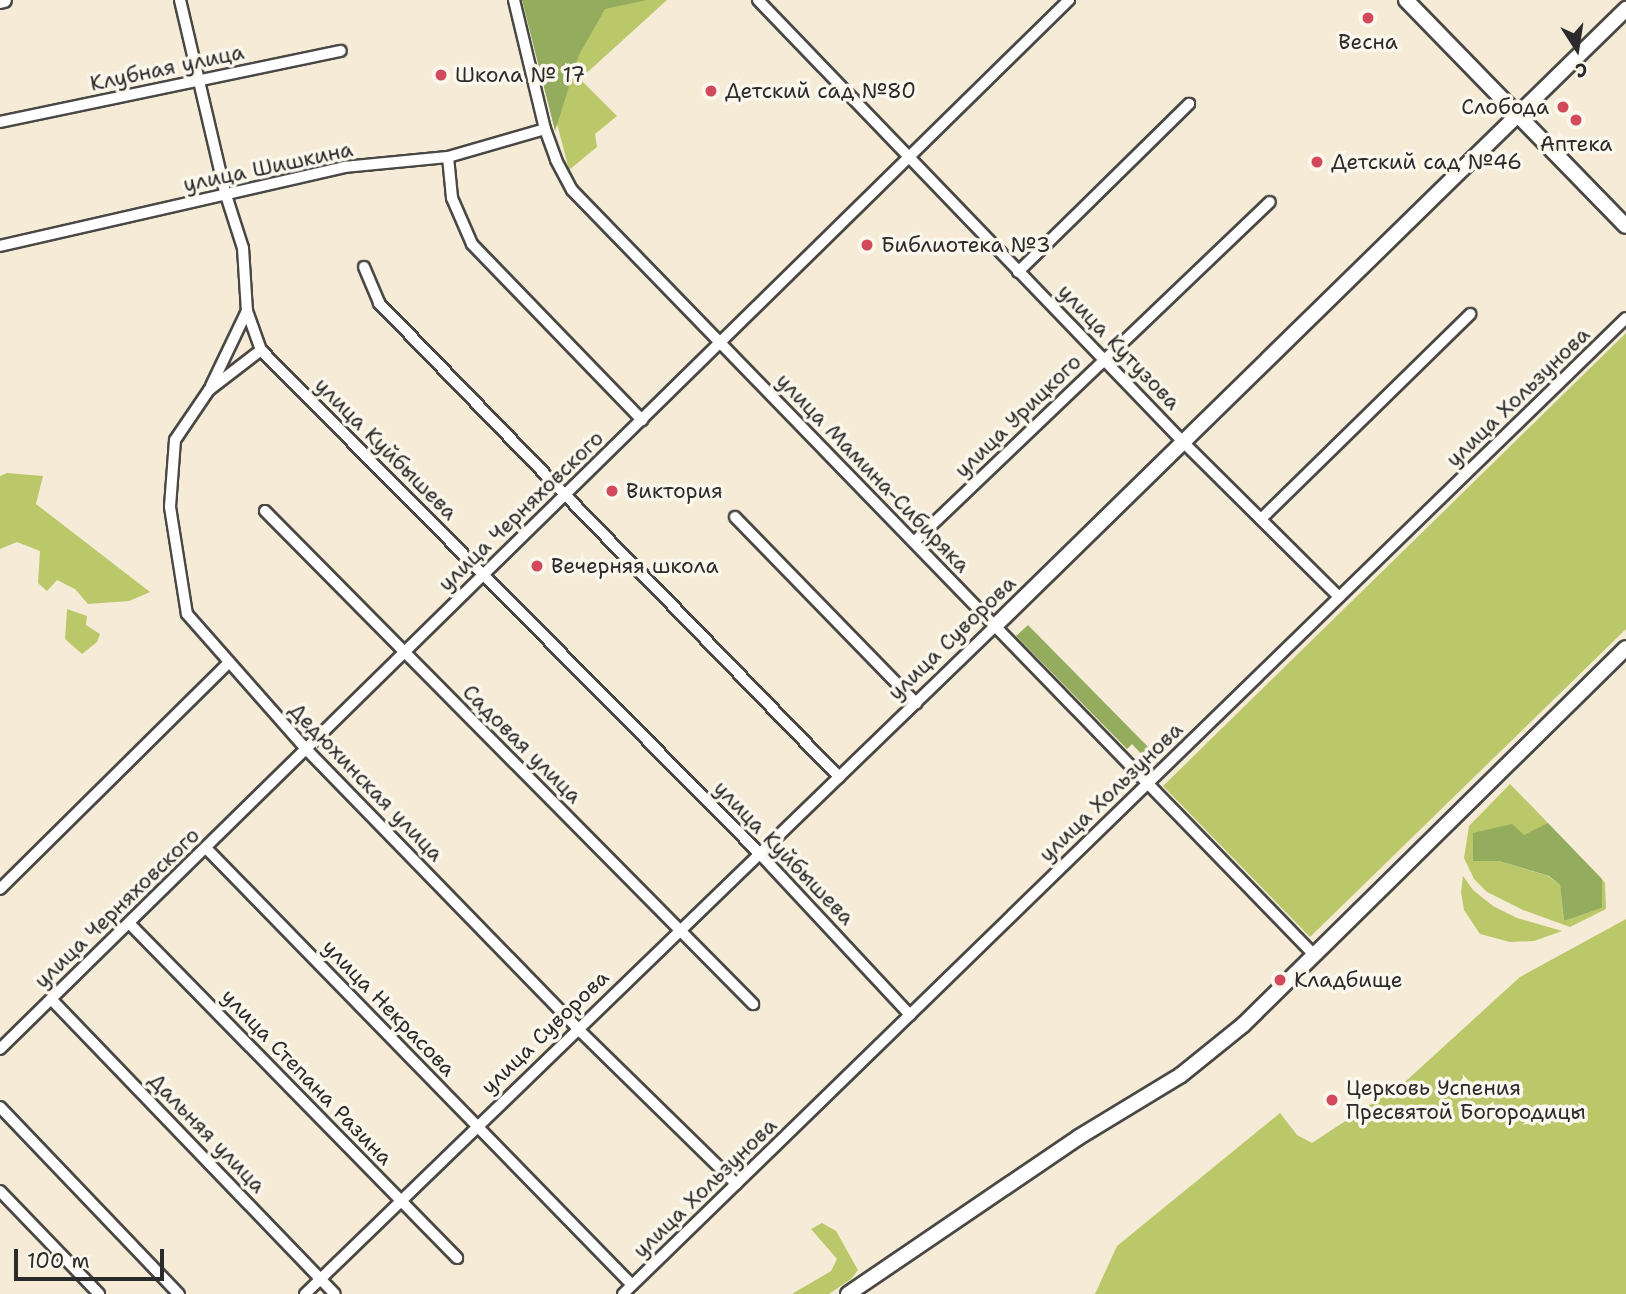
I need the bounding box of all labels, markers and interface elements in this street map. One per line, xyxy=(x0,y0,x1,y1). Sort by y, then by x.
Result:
marker: Весна xyxy=(1360,10,1376,26)
north arrow xyxy=(1542,14,1612,84)
place label: Весна xyxy=(1338,29,1398,55)
street label: Клубная улица xyxy=(88,39,246,97)
text: С xyxy=(1573,57,1590,83)
place label: Школа № 17 xyxy=(455,62,585,88)
marker: Школа № 17 xyxy=(433,67,449,83)
place label: Детский сад №80 xyxy=(725,78,916,104)
marker: Детский сад №80 xyxy=(703,83,719,99)
place label: Слобода xyxy=(1461,94,1549,120)
marker: Слобода xyxy=(1555,99,1571,115)
marker: Аптека xyxy=(1568,112,1584,128)
place label: Аптека xyxy=(1540,131,1612,157)
street label: улица Шишкина xyxy=(181,137,355,197)
place label: Детский сад №46 xyxy=(1331,149,1522,175)
marker: Детский сад №46 xyxy=(1309,154,1325,170)
place label: Библиотека №3 xyxy=(881,232,1051,258)
marker: Библиотека №3 xyxy=(859,237,875,253)
street label: улица Кутузова xyxy=(1053,279,1185,415)
street label: улица Хользунова xyxy=(1441,322,1595,472)
street label: улица Урицкого xyxy=(950,349,1086,483)
street label: улица Мамина-Сибиряка xyxy=(771,368,975,578)
street label: улица Куйбышева xyxy=(310,373,462,525)
street label: улица Черняховского xyxy=(433,426,609,596)
place label: Виктория xyxy=(626,478,723,504)
marker: Виктория xyxy=(604,483,620,499)
place label: Вечерняя школа xyxy=(551,553,718,579)
marker: Вечерняя школа xyxy=(529,558,545,574)
street label: улица Суворова xyxy=(883,571,1021,705)
street label: Садовая улица xyxy=(457,679,587,809)
street label: Дедюхинская улица xyxy=(284,697,448,867)
street label: улица Хользунова xyxy=(1034,717,1188,867)
street label: улица Куйбышева xyxy=(709,776,859,930)
street label: улица Черняховского xyxy=(29,823,205,993)
street label: улица Некрасова xyxy=(317,934,461,1082)
street label: улица Суворова xyxy=(476,965,614,1099)
place label: Кладбище xyxy=(1294,967,1403,993)
marker: Кладбище xyxy=(1272,972,1288,988)
street label: улица Степана Разина xyxy=(216,984,398,1170)
street label: Дальняя улица xyxy=(143,1068,271,1198)
place label: Церковь Успения Пресвятой Богородицы xyxy=(1346,1075,1586,1125)
marker: Церковь Успения Пресвятой Богородицы xyxy=(1324,1092,1340,1108)
street label: улица Хользунова xyxy=(628,1113,782,1263)
scale bar xyxy=(18,1234,168,1278)
text: 100 m xyxy=(27,1247,90,1275)

